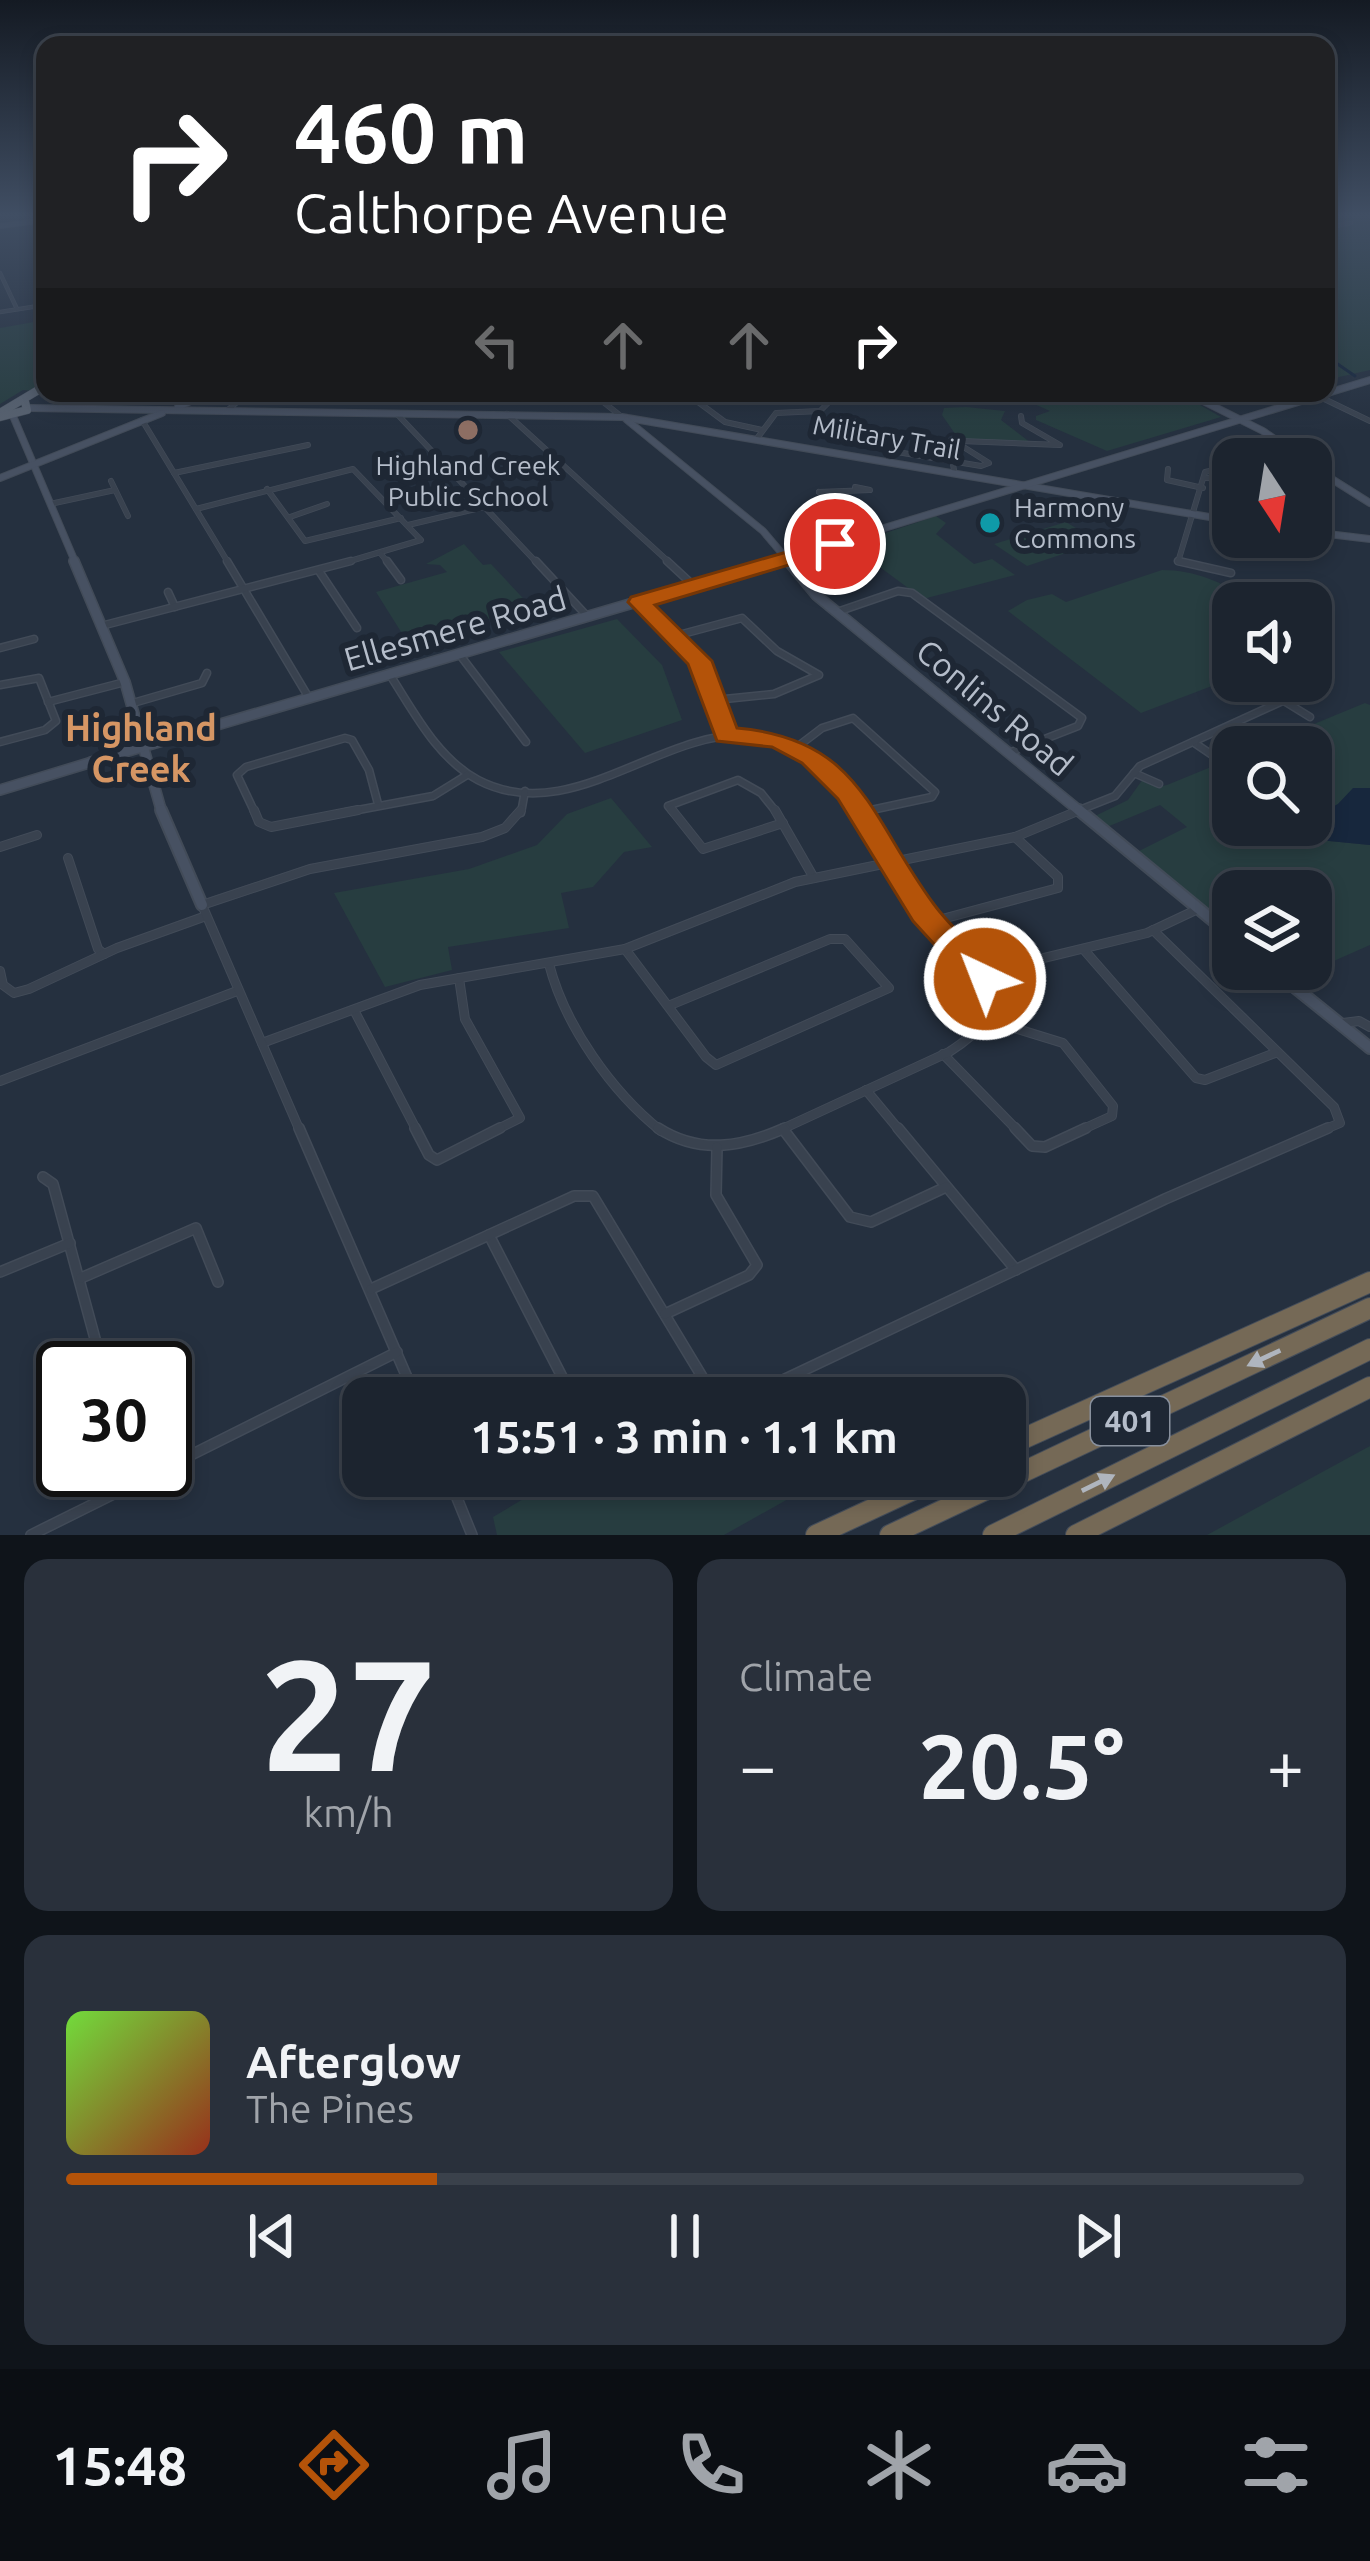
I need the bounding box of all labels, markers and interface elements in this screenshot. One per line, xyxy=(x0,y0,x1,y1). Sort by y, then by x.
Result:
icon: right xyxy=(96,84,252,240)
text: 460 m xyxy=(294,85,528,179)
text: Calthorpe Avenue xyxy=(294,183,729,243)
icon: left xyxy=(464,312,530,378)
icon: ahead xyxy=(590,312,656,378)
icon: ahead xyxy=(716,312,782,378)
icon: right xyxy=(842,312,908,378)
street label: Military Trail xyxy=(811,409,963,465)
marker: Highland Creek Public School xyxy=(455,417,481,443)
north arrow xyxy=(1212,438,1332,558)
map controls xyxy=(1212,438,1332,990)
place label: Highland Creek Public School xyxy=(376,450,561,511)
place label: Harmony Commons xyxy=(1014,492,1136,553)
pin xyxy=(784,493,886,595)
marker: Harmony Commons xyxy=(977,510,1003,536)
icon: arrive xyxy=(802,511,868,577)
street label: Ellesmere Road xyxy=(340,579,570,677)
button: sound xyxy=(1212,582,1332,702)
street label: Conlins Road xyxy=(910,631,1080,783)
district label: Highland Creek xyxy=(65,707,217,789)
button: search xyxy=(1212,726,1332,846)
button: layers xyxy=(1212,870,1332,990)
position arrow xyxy=(922,916,1048,1042)
speed limit sign: 30 xyxy=(36,1341,192,1497)
one-way arrow xyxy=(1246,1348,1281,1368)
road number: 401 xyxy=(1091,1397,1169,1445)
text: 15:51 · 3 min · 1.1 km xyxy=(470,1411,898,1462)
one-way arrow xyxy=(1080,1474,1115,1494)
text: 27 xyxy=(261,1626,436,1800)
text: Climate xyxy=(739,1655,873,1698)
text: 20.5° xyxy=(918,1715,1125,1816)
text: − xyxy=(739,1728,776,1802)
text: + xyxy=(1267,1728,1304,1802)
text: km/h xyxy=(303,1791,394,1834)
text: Afterglow xyxy=(246,2036,461,2087)
text: The Pines xyxy=(246,2087,414,2130)
icon: previous xyxy=(239,2203,305,2269)
icon: pause xyxy=(652,2203,718,2269)
icon: next xyxy=(1065,2203,1131,2269)
icon: directions xyxy=(292,2423,376,2507)
icon: music xyxy=(480,2423,564,2507)
icon: phone xyxy=(669,2423,753,2507)
icon: climate xyxy=(857,2423,941,2507)
icon: car xyxy=(1045,2423,1129,2507)
icon: filters xyxy=(1234,2423,1318,2507)
text: 15:48 xyxy=(52,2435,187,2495)

